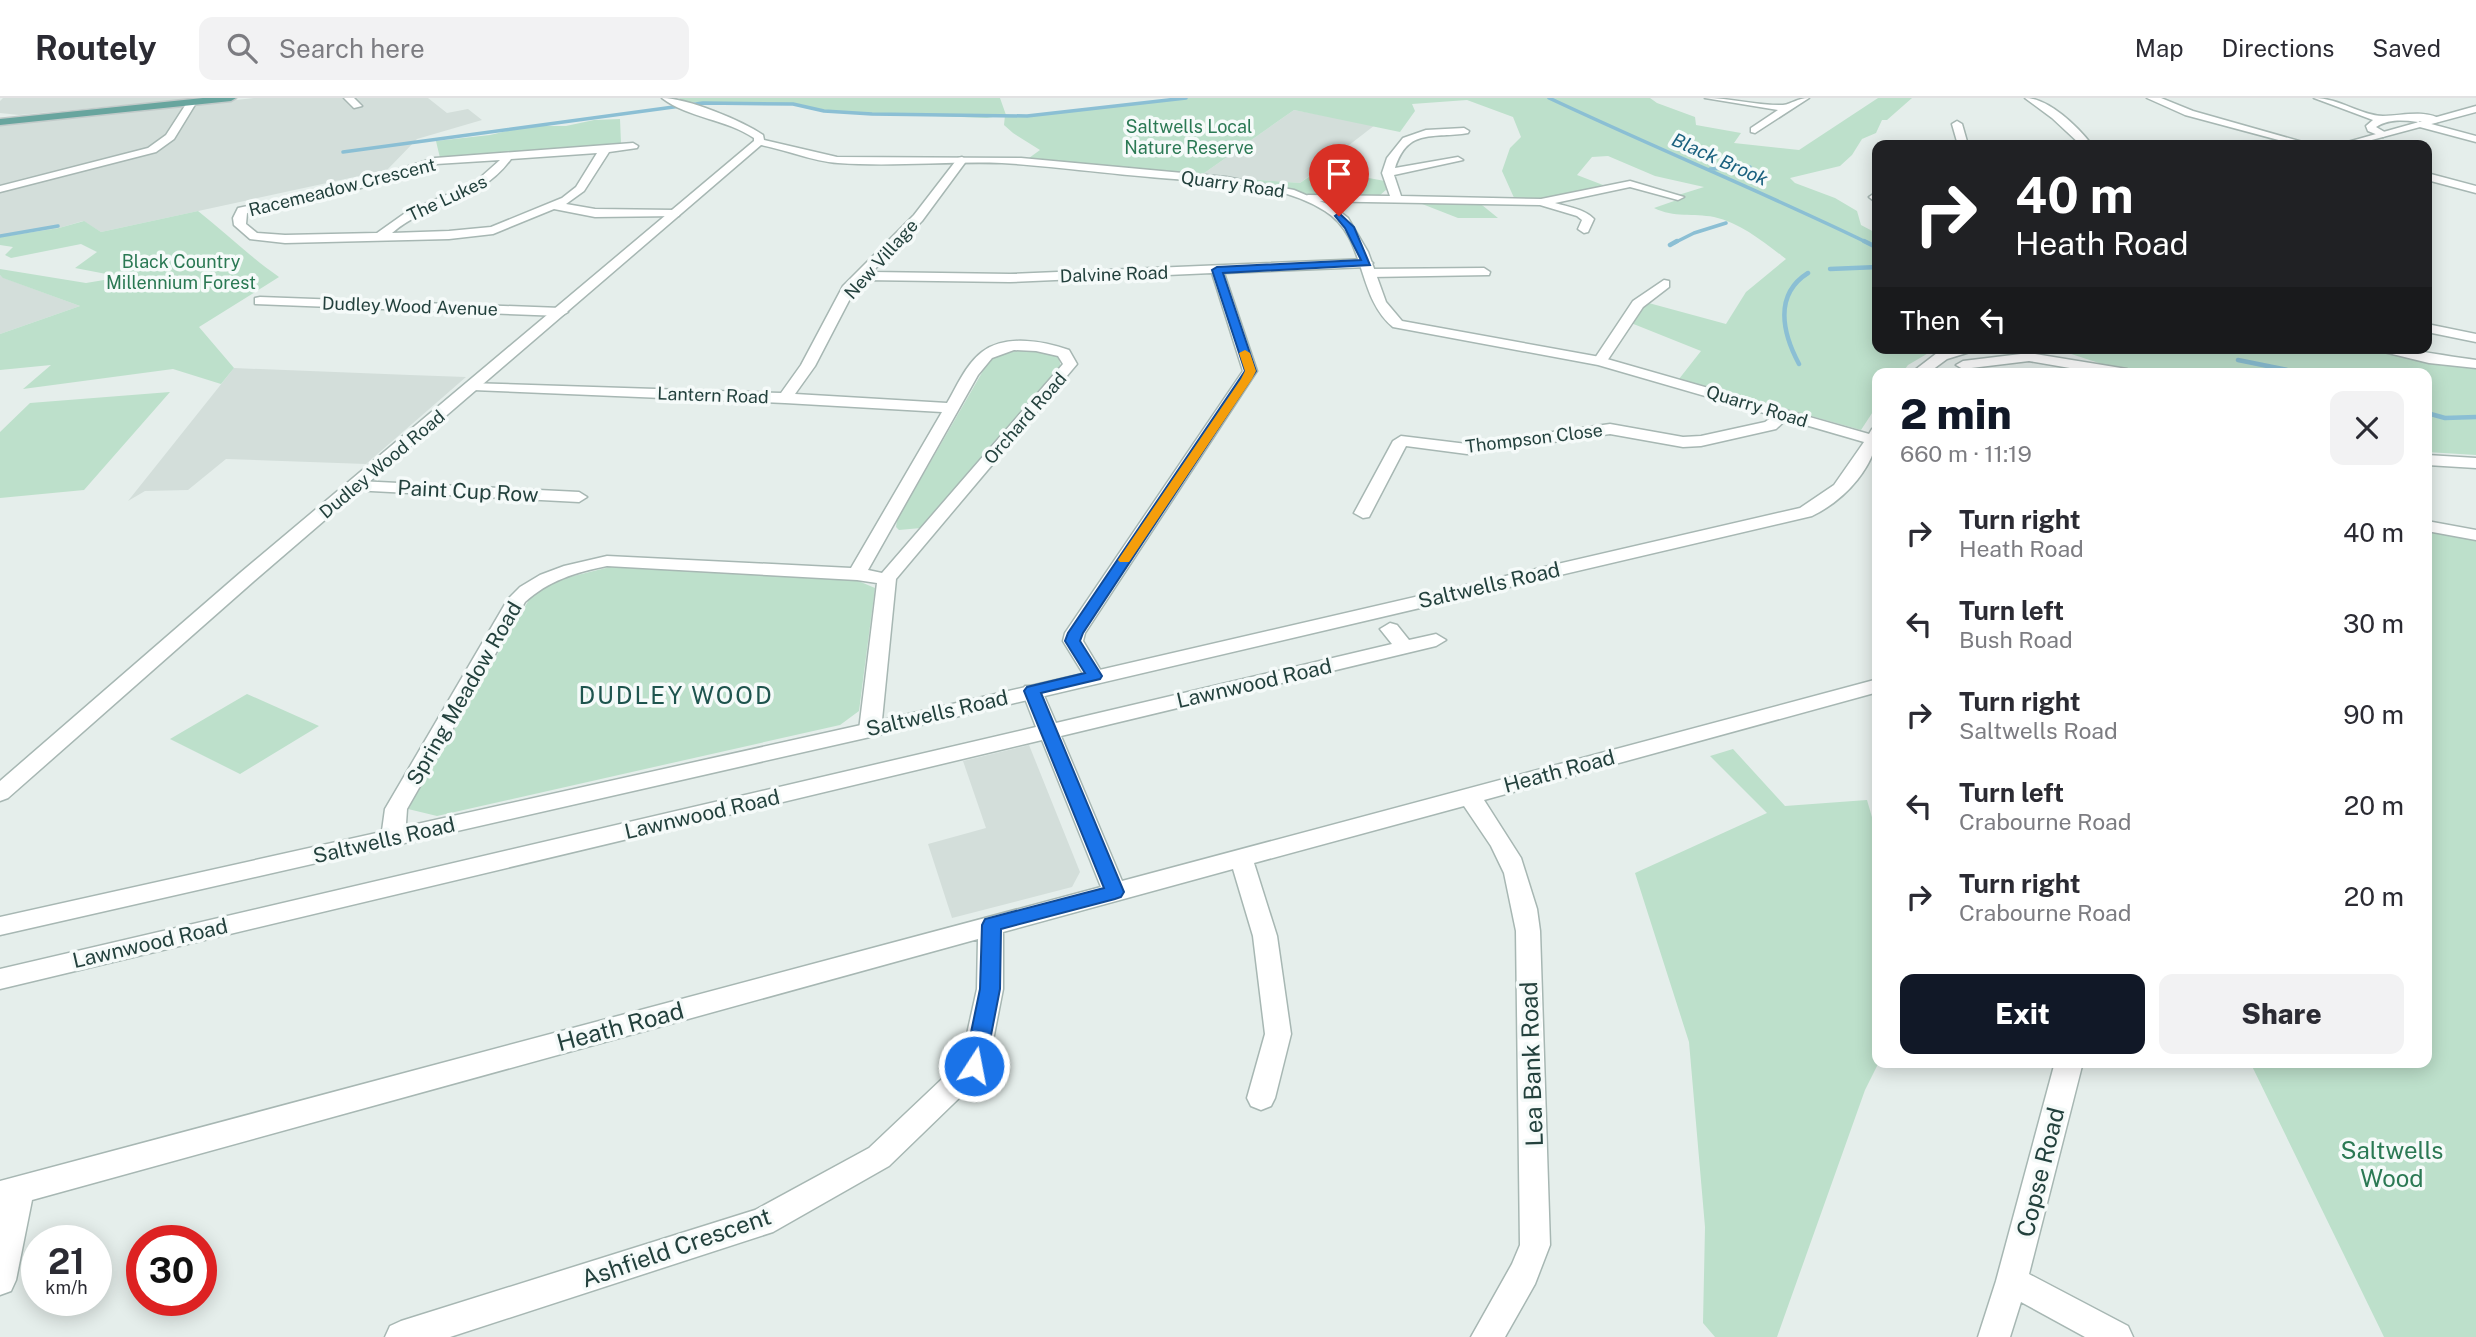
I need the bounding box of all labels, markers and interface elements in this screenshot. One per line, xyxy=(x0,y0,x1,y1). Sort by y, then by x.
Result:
search box xyxy=(199,17,689,80)
text: Routely xyxy=(35,29,157,67)
icon: search xyxy=(223,29,261,67)
text: Search here xyxy=(279,33,425,64)
text: Map xyxy=(2135,34,2184,62)
text: Directions xyxy=(2222,34,2334,62)
text: Saved xyxy=(2372,34,2441,62)
park label: Saltwells Local Nature Reserve xyxy=(1124,116,1254,158)
water label: Black Brook xyxy=(1669,128,1772,190)
pin xyxy=(1309,144,1369,216)
street label: Racemeadow Crescent xyxy=(246,154,438,220)
icon: arrive xyxy=(1320,155,1358,193)
street label: Quarry Road xyxy=(1180,166,1286,202)
text: 40 m xyxy=(2015,166,2134,224)
icon: right xyxy=(1900,168,1991,259)
street label: The Lukes xyxy=(404,170,490,226)
street label: New Village xyxy=(840,215,922,303)
text: Heath Road xyxy=(2015,225,2189,262)
park label: Black Country Millennium Forest xyxy=(106,251,256,293)
street label: Dalvine Road xyxy=(1059,262,1169,286)
street label: Dudley Wood Avenue xyxy=(322,292,498,320)
icon: left xyxy=(1974,301,2012,339)
text: Then xyxy=(1900,305,1960,336)
street label: Orchard Road xyxy=(979,368,1071,468)
street label: Quarry Road xyxy=(1704,381,1810,431)
street label: Lantern Road xyxy=(657,383,769,407)
text: 2 min xyxy=(1900,389,2012,438)
button: close xyxy=(2330,391,2404,465)
street label: Dudley Wood Road xyxy=(315,406,449,522)
street label: Thompson Close xyxy=(1464,419,1604,457)
text: 660 m · 11:19 xyxy=(1900,440,2032,467)
street label: Paint Cup Row xyxy=(397,475,539,507)
text: Turn right xyxy=(1959,504,2081,535)
icon: right xyxy=(1900,514,1938,552)
text: 40 m xyxy=(2343,517,2404,548)
text: Heath Road xyxy=(1959,535,2084,562)
street label: Saltwells Road xyxy=(1416,557,1562,613)
text: Turn left xyxy=(1959,595,2064,626)
street label: Spring Meadow Road xyxy=(401,597,527,789)
icon: left xyxy=(1900,605,1938,643)
text: 30 m xyxy=(2343,608,2404,639)
text: Bush Road xyxy=(1959,626,2073,653)
street label: Lawnwood Road xyxy=(1174,653,1334,713)
district label: DUDLEY WOOD xyxy=(578,681,774,709)
street label: Saltwells Road xyxy=(864,685,1010,741)
text: Turn right xyxy=(1959,686,2081,717)
icon: right xyxy=(1900,696,1938,734)
text: 90 m xyxy=(2343,699,2404,730)
text: Saltwells Road xyxy=(1959,717,2118,744)
street label: Heath Road xyxy=(1501,744,1617,798)
text: Turn left xyxy=(1959,777,2064,808)
street label: Lawnwood Road xyxy=(622,784,782,844)
icon: left xyxy=(1900,787,1938,825)
text: 20 m xyxy=(2344,790,2404,821)
text: Crabourne Road xyxy=(1959,808,2132,835)
street label: Saltwells Road xyxy=(311,812,457,868)
text: Turn right xyxy=(1959,868,2081,899)
icon: right xyxy=(1900,878,1938,916)
text: 20 m xyxy=(2344,881,2404,912)
text: Crabourne Road xyxy=(1959,899,2132,926)
street label: Lawnwood Road xyxy=(70,913,230,973)
button: Exit xyxy=(1900,974,2145,1054)
button: Share xyxy=(2159,974,2404,1054)
street label: Lea Bank Road xyxy=(1514,981,1548,1147)
street label: Heath Road xyxy=(553,996,687,1056)
position arrow xyxy=(937,1029,1011,1103)
street label: Copse Road xyxy=(2010,1104,2070,1240)
park label: Saltwells Wood xyxy=(2340,1136,2444,1192)
street label: Ashfield Crescent xyxy=(578,1201,774,1293)
speed limit sign: 30 xyxy=(126,1225,217,1316)
text: 21 xyxy=(48,1241,85,1282)
text: km/h xyxy=(45,1277,88,1298)

